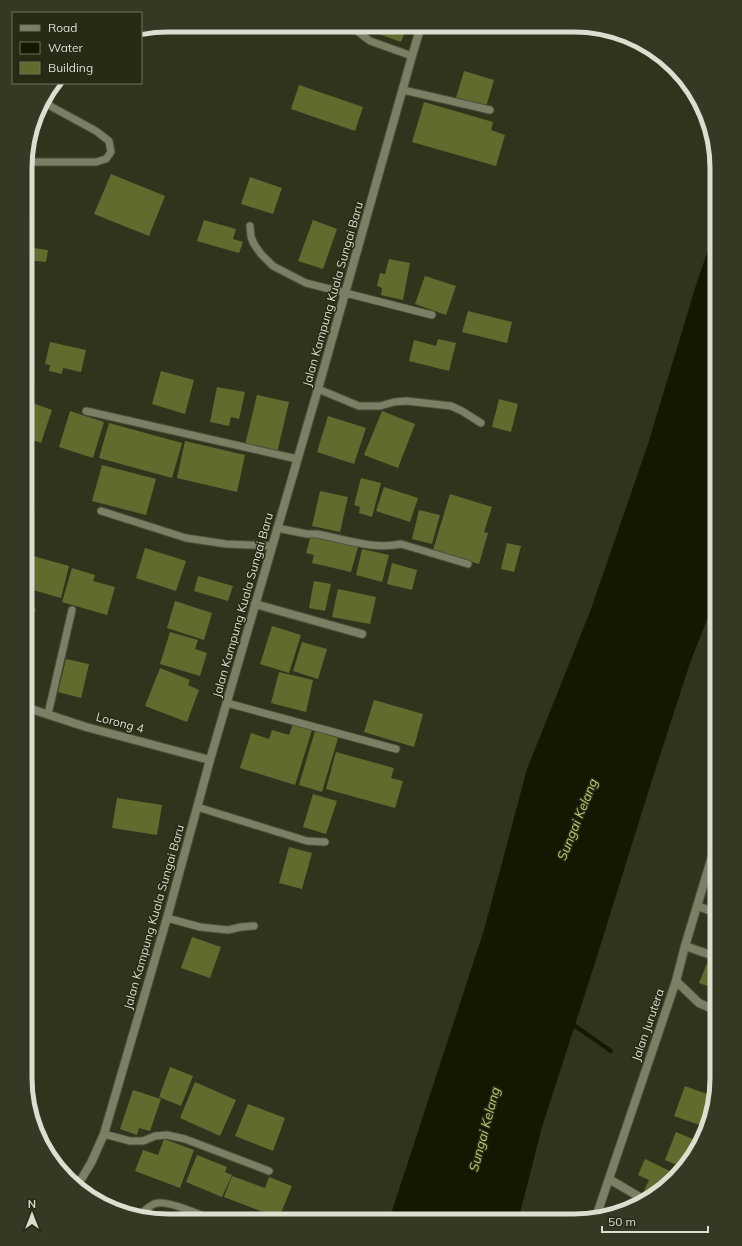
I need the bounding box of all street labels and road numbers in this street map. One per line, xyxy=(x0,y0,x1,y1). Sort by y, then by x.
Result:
street label: Jalan Kampung Kuala Sungai Baru xyxy=(299,200,366,388)
street label: Jalan Kampung Kuala Sungai Baru xyxy=(209,511,276,699)
street label: Lorong 4 xyxy=(94,709,146,736)
street label: Jalan Kampung Kuala Sungai Baru xyxy=(120,823,187,1011)
street label: Jalan Jurutera xyxy=(628,987,667,1063)

